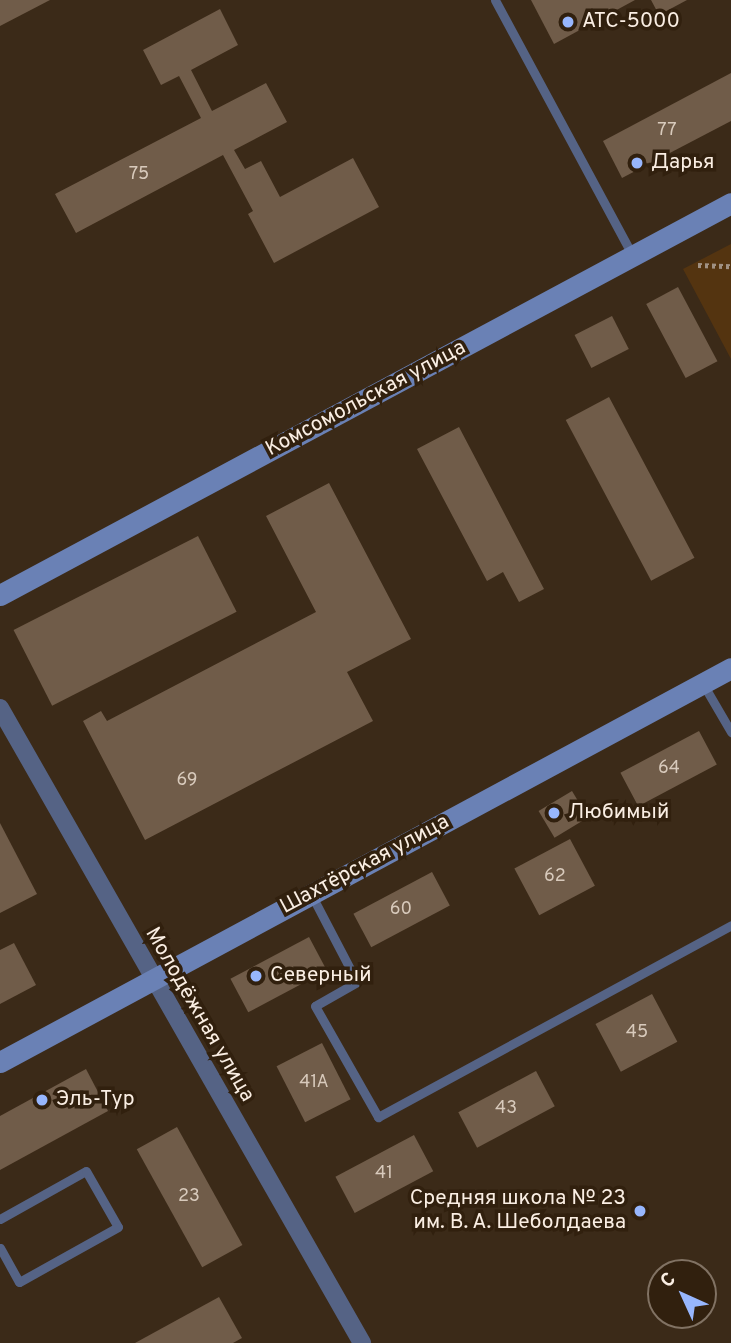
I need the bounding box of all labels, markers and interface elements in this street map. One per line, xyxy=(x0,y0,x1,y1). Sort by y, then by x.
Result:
place label: АТС-5000 xyxy=(582,9,680,35)
marker: АТС-5000 xyxy=(560,14,576,30)
house number: 77 xyxy=(657,120,677,142)
place label: Дарья xyxy=(651,150,715,176)
marker: Дарья xyxy=(629,155,645,171)
house number: 75 xyxy=(129,164,149,186)
street label: Комсомольская улица xyxy=(262,336,470,462)
house number: 64 xyxy=(658,758,680,780)
house number: 69 xyxy=(177,770,197,792)
place label: Любимый xyxy=(568,800,669,826)
marker: Любимый xyxy=(546,805,562,821)
street label: Шахтёрская улица xyxy=(276,810,454,920)
house number: 62 xyxy=(544,866,566,888)
house number: 60 xyxy=(390,899,412,921)
street label: Молодёжная улица xyxy=(139,923,259,1107)
place label: Северный xyxy=(270,963,372,989)
marker: Северный xyxy=(248,968,264,984)
house number: 45 xyxy=(626,1022,648,1044)
house number: 41А xyxy=(299,1072,329,1094)
place label: Эль-Тур xyxy=(56,1087,135,1113)
marker: Эль-Тур xyxy=(34,1092,50,1108)
house number: 43 xyxy=(495,1098,517,1120)
house number: 41 xyxy=(375,1163,393,1185)
house number: 23 xyxy=(178,1186,200,1208)
place label: Средняя школа № 23 им. В. А. Шеболдаева xyxy=(410,1186,626,1236)
marker: Средняя школа № 23 им. В. А. Шеболдаева xyxy=(632,1203,648,1219)
north arrow xyxy=(647,1259,717,1329)
text: С xyxy=(656,1268,681,1293)

